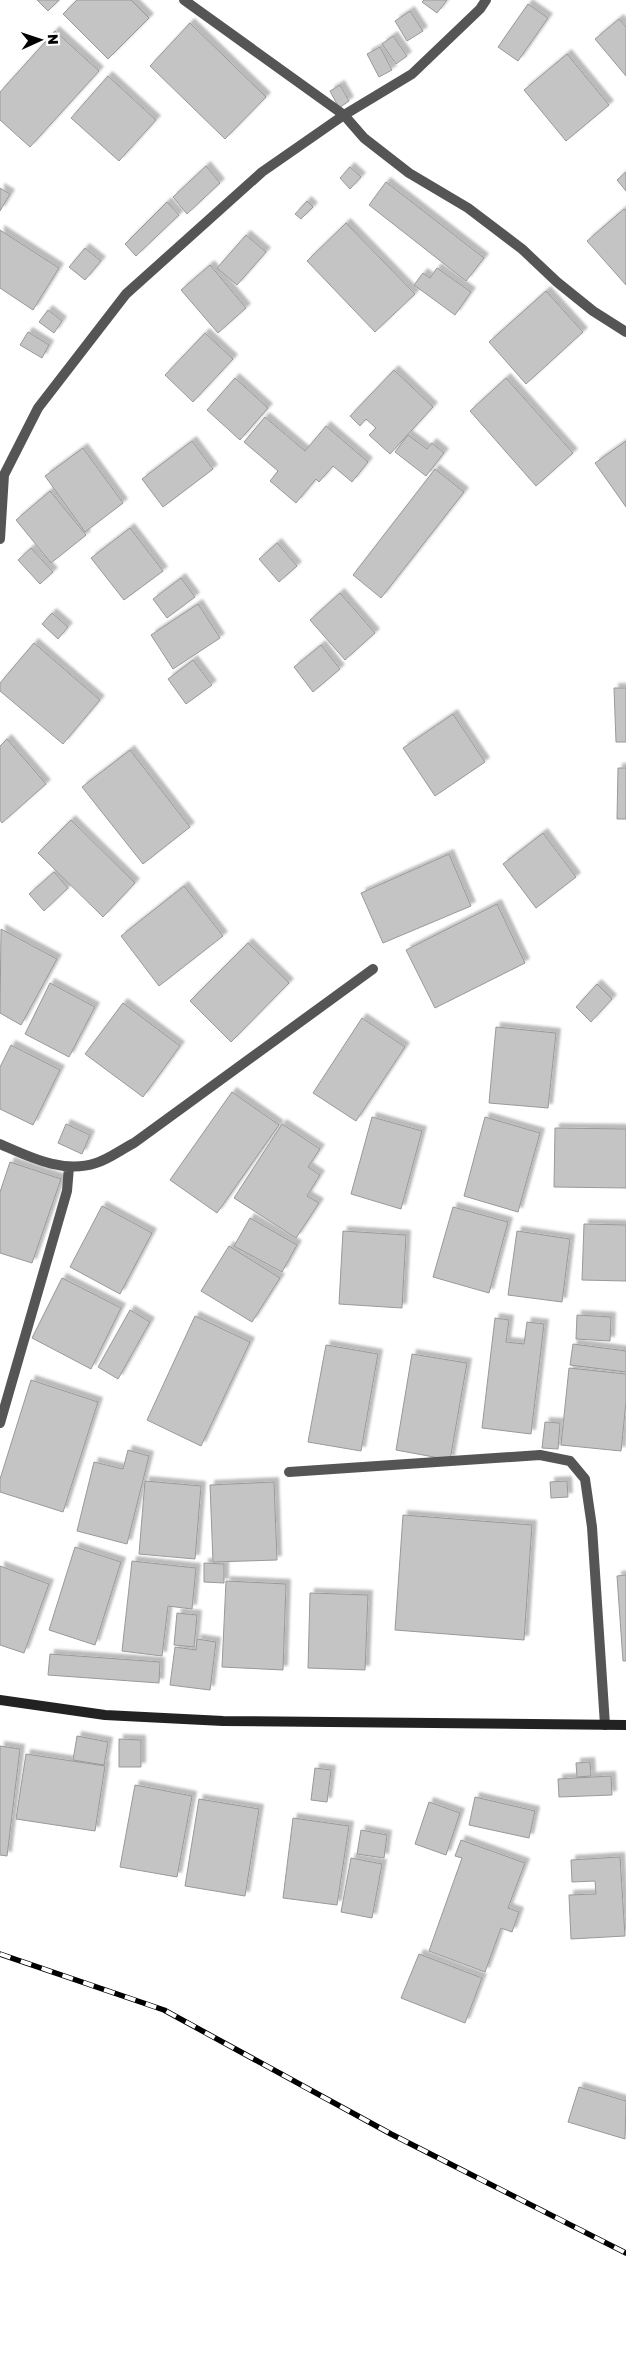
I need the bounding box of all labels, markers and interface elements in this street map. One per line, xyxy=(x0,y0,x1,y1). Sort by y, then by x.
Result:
north arrow xyxy=(15,15,65,65)
text: N xyxy=(45,34,62,45)

